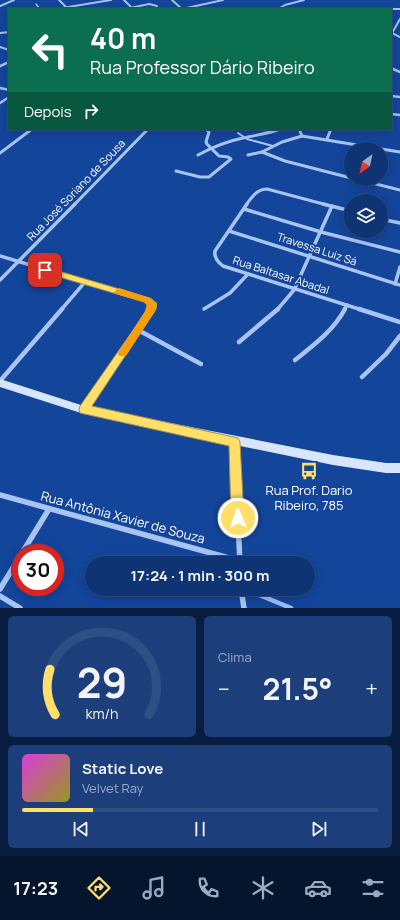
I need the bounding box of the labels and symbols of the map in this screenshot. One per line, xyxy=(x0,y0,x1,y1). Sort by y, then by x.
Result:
street label: Rua José Soriano de Sousa xyxy=(23,136,128,244)
north arrow xyxy=(344,142,388,186)
street label: Travessa Luiz Sá xyxy=(275,229,359,268)
street label: Rua Baltasar Abadal xyxy=(231,252,331,297)
pin xyxy=(28,253,62,287)
bus stop icon: Rua Prof. Dario Ribeiro, 785 xyxy=(299,461,319,481)
place label: Rua Prof. Dario Ribeiro, 785 xyxy=(265,481,353,514)
street label: Rua Antônia Xavier de Souza xyxy=(39,486,207,548)
position arrow xyxy=(217,497,259,539)
speed limit sign: 30 xyxy=(12,544,64,596)

